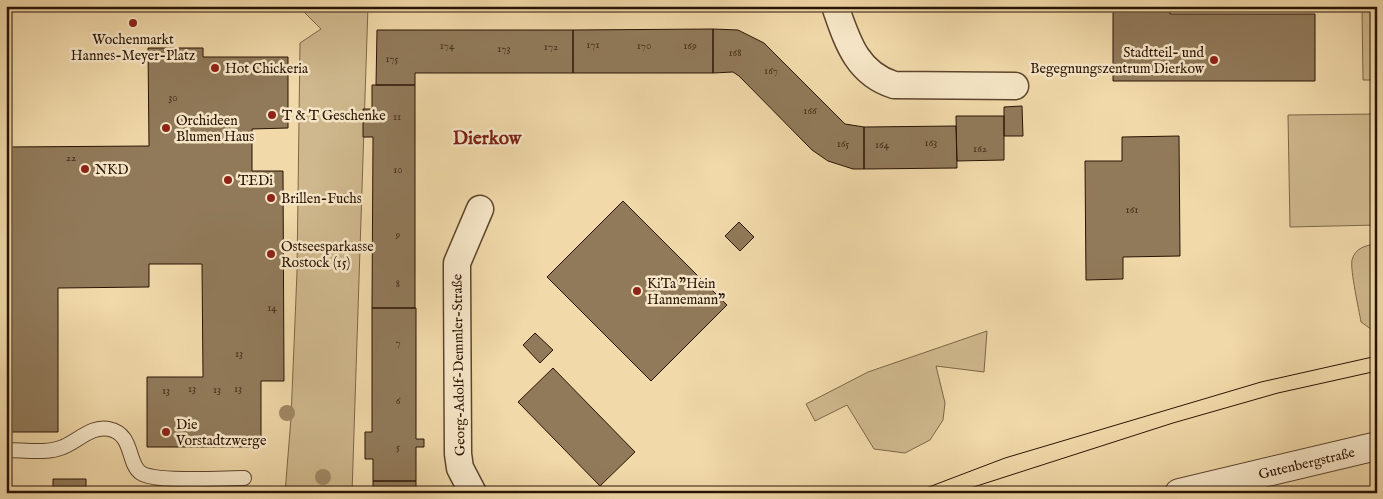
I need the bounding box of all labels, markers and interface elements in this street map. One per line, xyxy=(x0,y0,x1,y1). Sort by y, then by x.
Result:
marker: Wochenmarkt Hannes-Meyer-Platz xyxy=(127,17,139,29)
place label: Wochenmarkt Hannes-Meyer-Platz xyxy=(71,31,196,65)
house number: 171 xyxy=(586,38,600,52)
house number: 174 xyxy=(440,39,455,53)
house number: 170 xyxy=(637,39,651,53)
house number: 169 xyxy=(683,39,697,53)
house number: 172 xyxy=(544,40,558,54)
house number: 173 xyxy=(497,42,511,56)
place label: Stadtteil- und Begegnungszentrum Dierkow xyxy=(1030,44,1205,78)
house number: 168 xyxy=(728,46,742,60)
house number: 175 xyxy=(385,52,399,66)
marker: Stadtteil- und Begegnungszentrum Dierkow xyxy=(1208,54,1220,66)
place label: Hot Chickeria xyxy=(225,60,309,78)
marker: Hot Chickeria xyxy=(209,62,221,74)
house number: 167 xyxy=(764,64,778,78)
house number: 30 xyxy=(168,91,178,105)
house number: 166 xyxy=(803,104,817,118)
place label: T & T Geschenke xyxy=(282,107,386,125)
marker: T & T Geschenke xyxy=(266,109,278,121)
house number: 11 xyxy=(393,110,401,124)
place label: Orchideen Blumen Haus xyxy=(176,112,254,146)
marker: Orchideen Blumen Haus xyxy=(160,122,172,134)
district label: Dierkow xyxy=(453,127,523,151)
house number: 163 xyxy=(925,136,937,150)
house number: 165 xyxy=(837,137,849,151)
house number: 164 xyxy=(875,138,890,152)
house number: 162 xyxy=(973,142,987,156)
house number: 22 xyxy=(66,151,76,165)
place label: NKD xyxy=(95,161,128,179)
marker: NKD xyxy=(79,163,91,175)
house number: 10 xyxy=(393,163,403,177)
place label: TEDi xyxy=(238,172,273,190)
marker: TEDi xyxy=(222,174,234,186)
place label: Brillen-Fuchs xyxy=(281,190,362,208)
marker: Brillen-Fuchs xyxy=(265,192,277,204)
house number: 161 xyxy=(1126,203,1138,217)
house number: 9 xyxy=(395,228,401,242)
place label: Ostseesparkasse Rostock (15) xyxy=(281,238,374,272)
marker: Ostseesparkasse Rostock (15) xyxy=(265,248,277,260)
street label: Georg-Adolf-Demmler-Straße xyxy=(448,273,470,456)
place label: KiTa "Hein Hannemann" xyxy=(647,275,725,309)
house number: 8 xyxy=(396,277,400,291)
marker: KiTa "Hein Hannemann" xyxy=(631,285,643,297)
house number: 14 xyxy=(267,301,277,315)
house number: 7 xyxy=(395,336,401,350)
house number: 13 xyxy=(235,347,243,361)
house number: 13 xyxy=(188,382,196,396)
house number: 13 xyxy=(234,382,242,396)
house number: 13 xyxy=(213,383,221,397)
house number: 13 xyxy=(162,384,170,398)
house number: 6 xyxy=(396,394,401,408)
place label: Die Vorstadtzwerge xyxy=(175,416,267,450)
marker: Die Vorstadtzwerge xyxy=(160,426,172,438)
house number: 5 xyxy=(396,440,400,454)
street label: Gutenbergstraße xyxy=(1257,443,1357,484)

